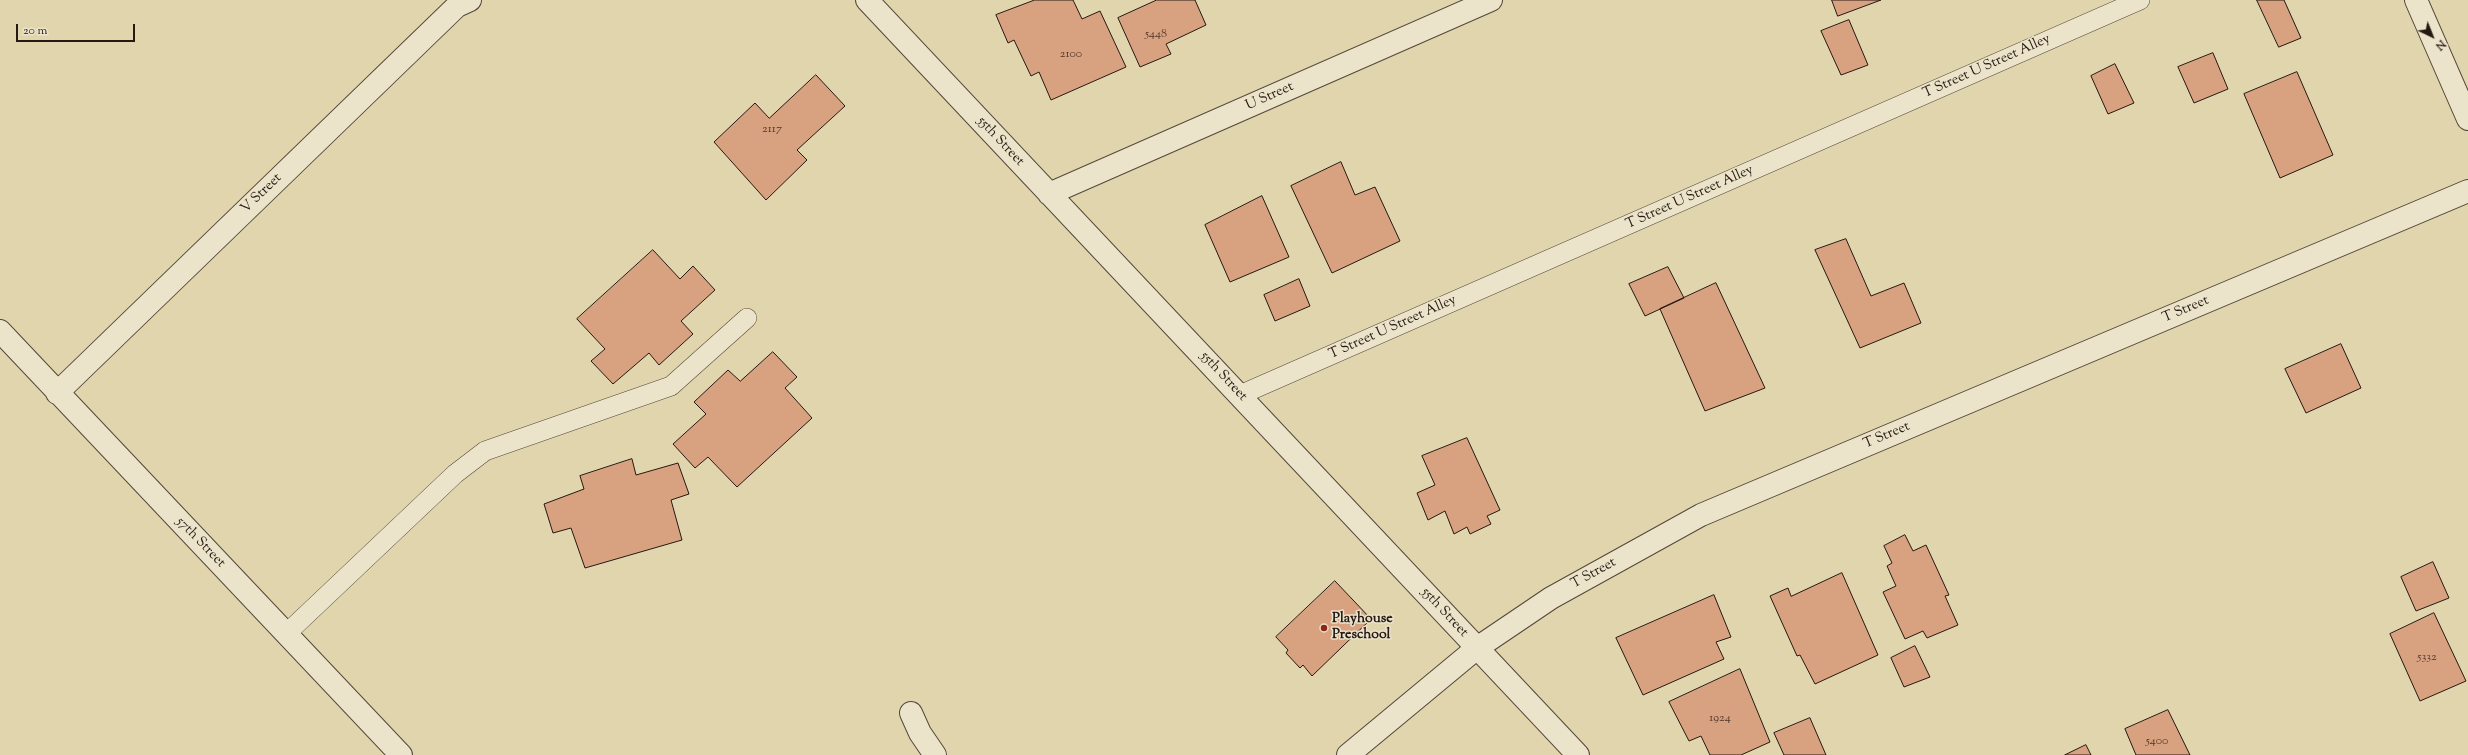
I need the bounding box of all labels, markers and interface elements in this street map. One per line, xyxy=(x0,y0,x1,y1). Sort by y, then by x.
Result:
scale bar xyxy=(18,16,137,42)
north arrow xyxy=(2412,16,2452,56)
text: 20 m xyxy=(23,22,47,40)
house number: 5448 xyxy=(1145,28,1167,42)
street label: T Street U Street Alley xyxy=(1921,31,2053,103)
text: N xyxy=(2432,36,2449,54)
house number: 2100 xyxy=(1060,48,1082,62)
street label: U Street xyxy=(1243,79,1297,115)
street label: 55th Street xyxy=(973,114,1027,170)
house number: 2117 xyxy=(762,123,782,137)
street label: T Street U Street Alley xyxy=(1624,162,1756,234)
street label: V Street xyxy=(238,170,286,218)
street label: T Street U Street Alley xyxy=(1327,292,1459,364)
street label: T Street xyxy=(2160,293,2212,327)
street label: 55th Street xyxy=(1196,349,1250,405)
street label: T Street xyxy=(1861,419,1913,453)
street label: 57th Street xyxy=(172,514,228,572)
street label: T Street xyxy=(1569,555,1619,593)
street label: 55th Street xyxy=(1417,585,1471,641)
place label: Playhouse Preschool xyxy=(1332,612,1393,644)
marker: Playhouse Preschool xyxy=(1319,623,1329,633)
house number: 5332 xyxy=(2417,651,2437,665)
house number: 1924 xyxy=(1709,712,1731,726)
house number: 5400 xyxy=(2146,735,2168,749)

